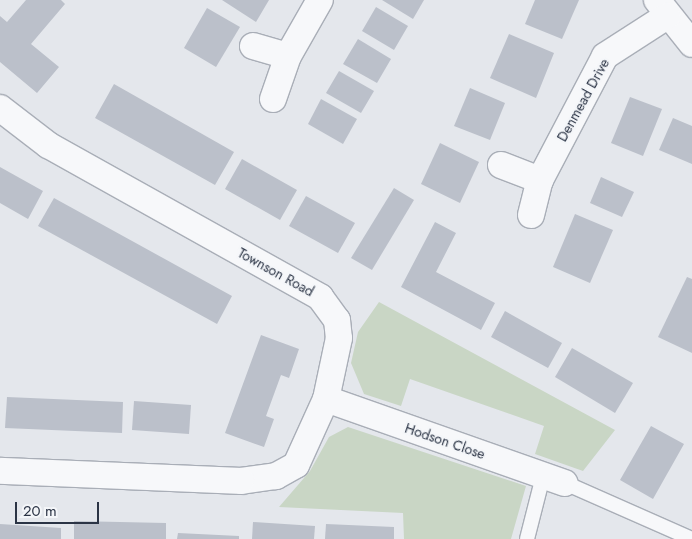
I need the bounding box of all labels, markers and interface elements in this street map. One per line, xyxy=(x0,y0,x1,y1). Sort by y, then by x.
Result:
street label: Denmead Drive xyxy=(553,56,613,144)
street label: Townson Road xyxy=(235,244,317,300)
street label: Hodson Close xyxy=(403,419,487,463)
scale bar xyxy=(18,492,101,524)
text: 20 m xyxy=(23,500,57,522)

